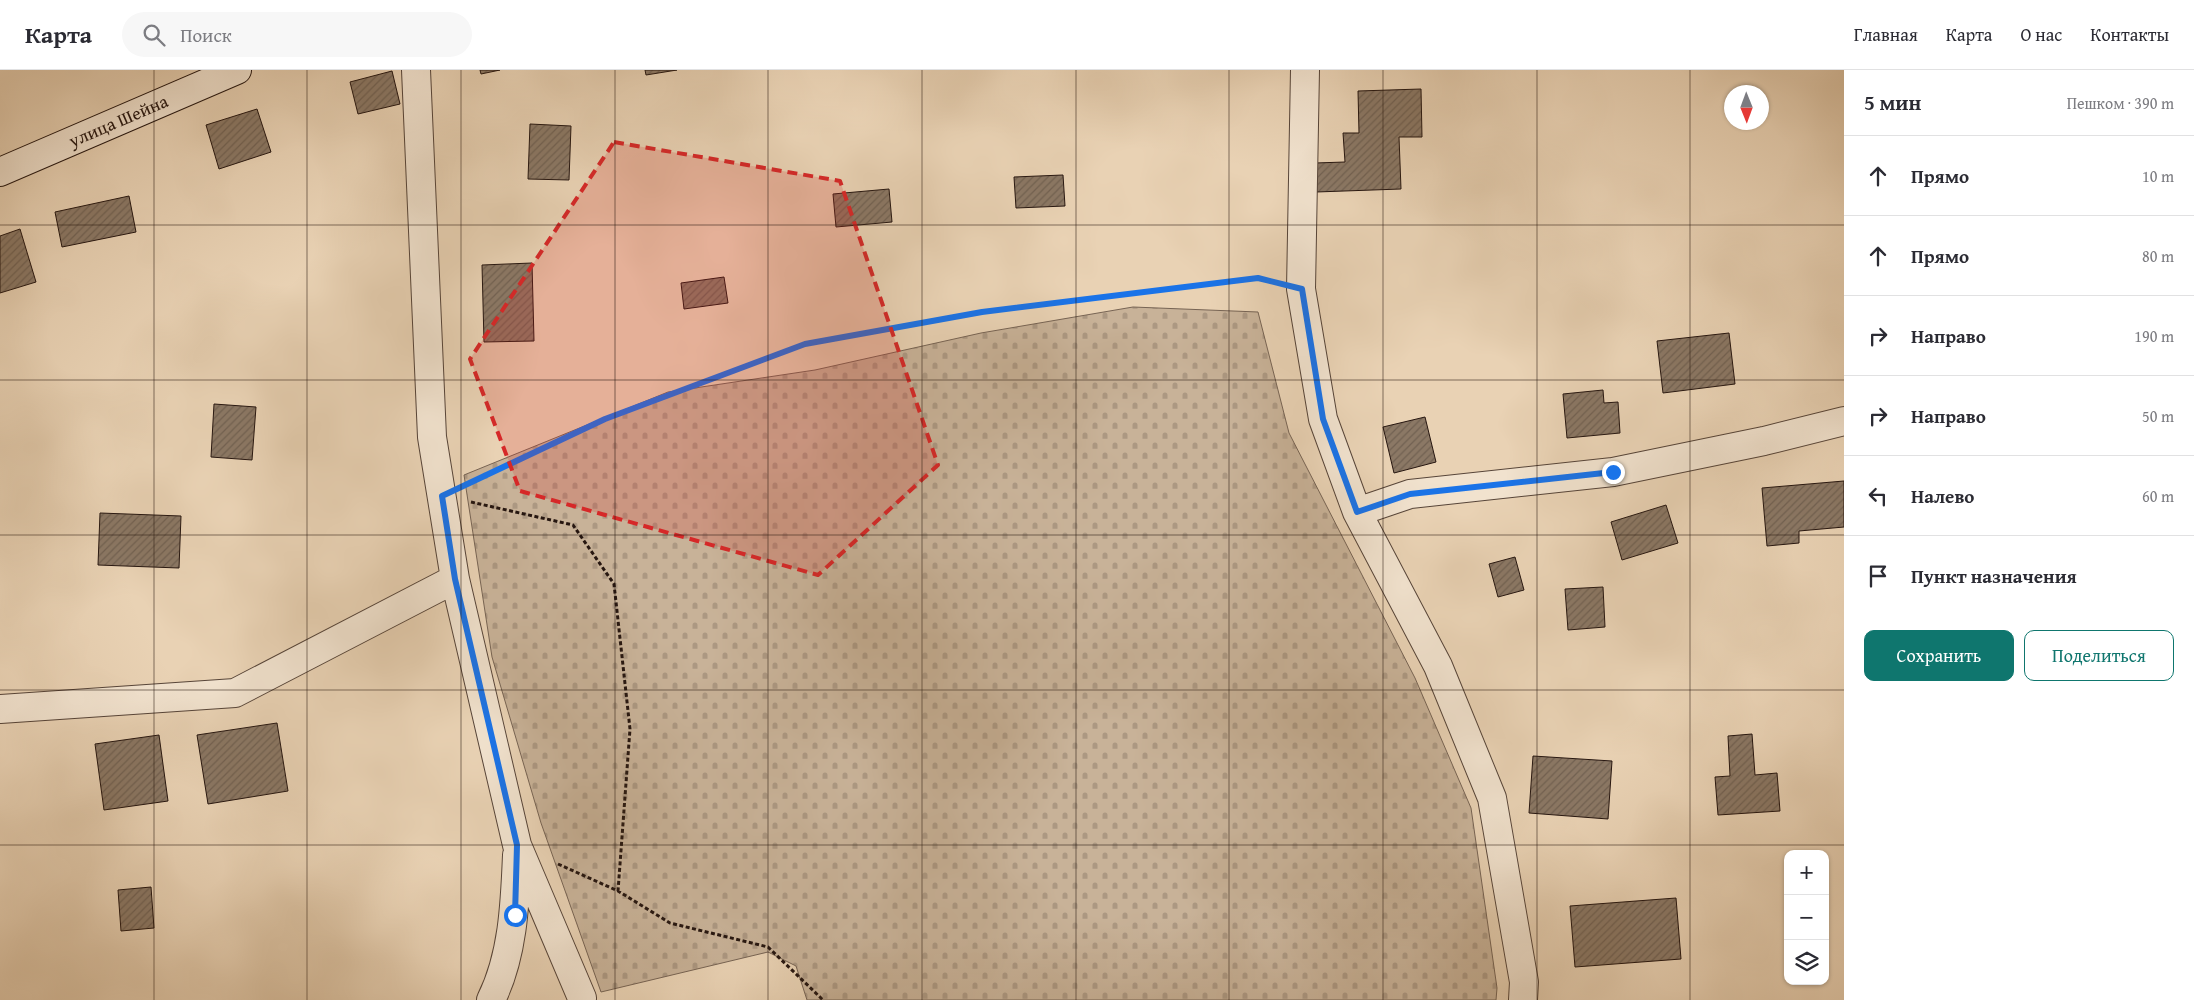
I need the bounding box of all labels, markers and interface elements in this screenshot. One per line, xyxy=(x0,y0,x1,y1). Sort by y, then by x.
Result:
search box xyxy=(122,12,472,57)
text: Карта xyxy=(25,17,92,52)
icon: search xyxy=(140,21,168,49)
text: Поиск xyxy=(180,21,232,49)
text: Главная xyxy=(1854,21,1918,48)
text: Карта xyxy=(1946,21,1992,48)
text: О нас xyxy=(2020,21,2062,48)
text: Контакты xyxy=(2090,21,2169,48)
north arrow xyxy=(1724,85,1769,130)
street label: улица Шейна xyxy=(63,87,173,154)
text: 5 мин xyxy=(1864,87,1921,118)
text: Пешком · 390 m xyxy=(2067,91,2174,115)
icon: ahead xyxy=(1864,162,1892,190)
text: Прямо xyxy=(1911,162,1969,190)
text: 10 m xyxy=(2142,164,2174,188)
icon: ahead xyxy=(1864,242,1892,270)
text: Прямо xyxy=(1911,242,1969,270)
text: 80 m xyxy=(2142,244,2174,268)
icon: right xyxy=(1864,322,1892,350)
text: Направо xyxy=(1911,322,1986,350)
text: 190 m xyxy=(2134,324,2174,348)
icon: right xyxy=(1864,402,1892,430)
text: Направо xyxy=(1911,402,1986,430)
text: 50 m xyxy=(2142,404,2174,428)
route end xyxy=(1602,461,1625,484)
icon: left xyxy=(1864,482,1892,510)
text: Налево xyxy=(1911,482,1974,510)
text: 60 m xyxy=(2142,484,2174,508)
icon: arrive xyxy=(1864,562,1892,590)
text: Пункт назначения xyxy=(1911,562,2077,590)
button: Сохранить xyxy=(1864,630,2014,681)
button: Поделиться xyxy=(2024,630,2174,681)
map controls xyxy=(1784,850,1829,985)
button: + xyxy=(1784,850,1829,895)
button: − xyxy=(1784,895,1829,940)
route start xyxy=(504,904,527,927)
button: layers xyxy=(1784,940,1829,985)

